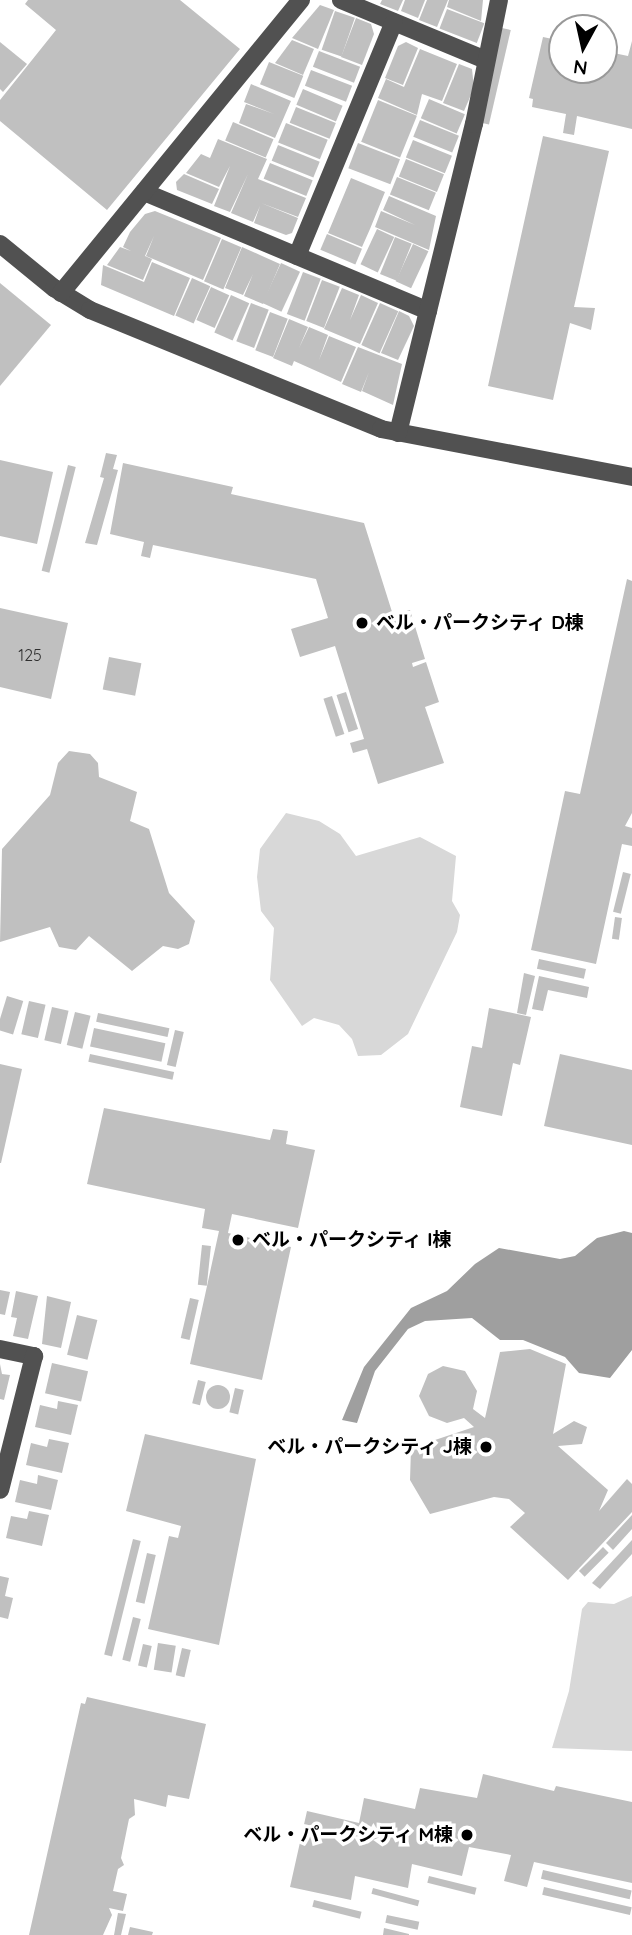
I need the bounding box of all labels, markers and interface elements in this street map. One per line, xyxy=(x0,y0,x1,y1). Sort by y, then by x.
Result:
north arrow xyxy=(548,14,618,84)
text: N xyxy=(572,55,589,81)
place label: ベル・パークシティ D棟 xyxy=(376,612,585,634)
marker: ベル・パークシティ D棟 xyxy=(354,615,370,631)
house number: 125 xyxy=(18,645,42,665)
place label: ベル・パークシティ I棟 xyxy=(252,1229,453,1251)
marker: ベル・パークシティ I棟 xyxy=(230,1232,246,1248)
place label: ベル・パークシティ J棟 xyxy=(266,1436,472,1458)
marker: ベル・パークシティ J棟 xyxy=(478,1439,494,1455)
place label: ベル・パークシティ M棟 xyxy=(242,1824,453,1846)
marker: ベル・パークシティ M棟 xyxy=(459,1827,475,1843)

